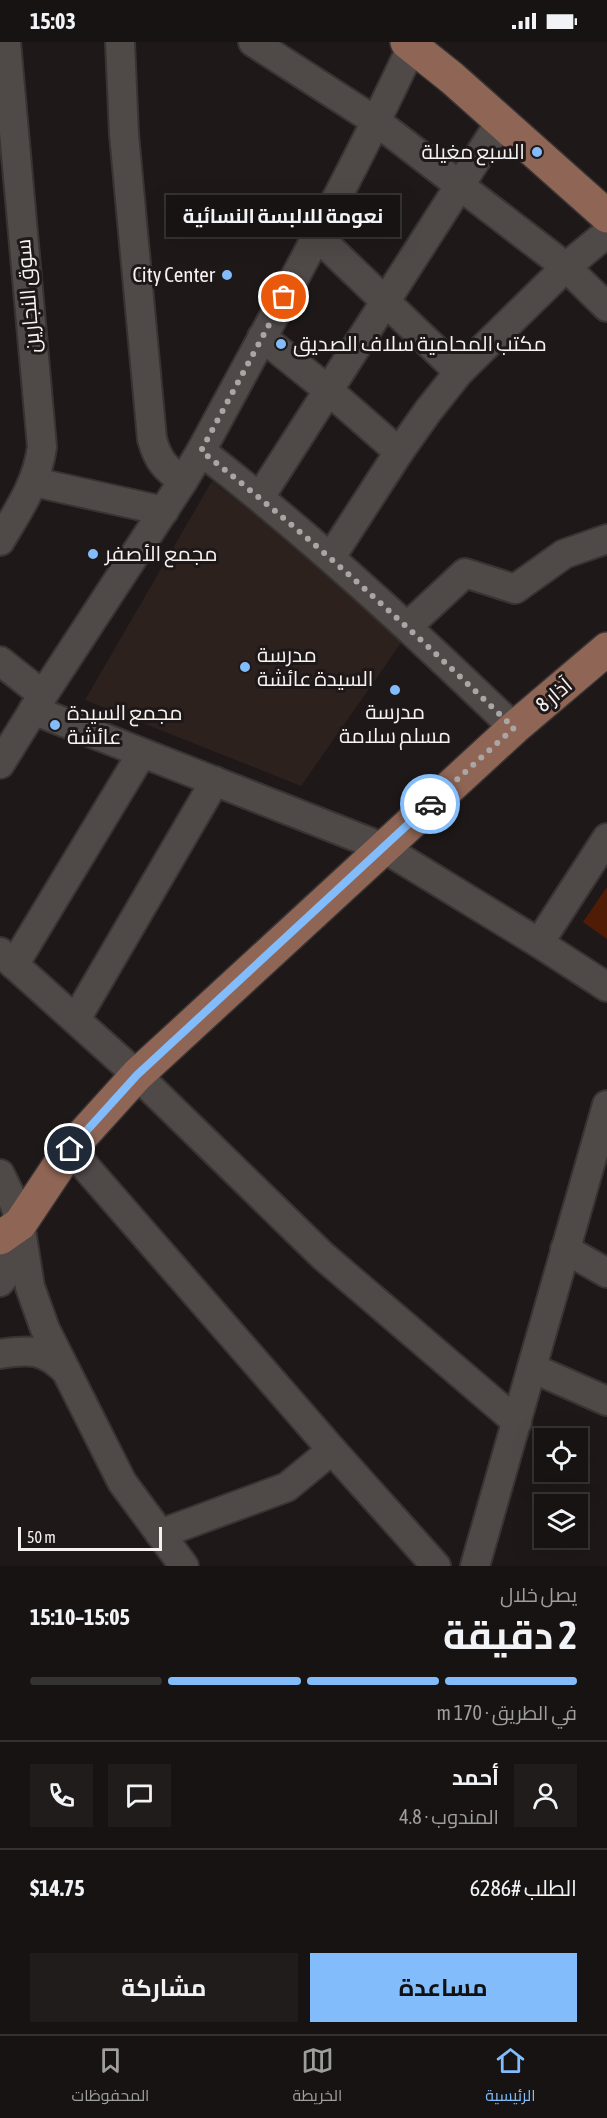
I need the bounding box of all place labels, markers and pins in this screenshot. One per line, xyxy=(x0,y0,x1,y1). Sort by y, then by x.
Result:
place label: السبع مغيلة xyxy=(422,139,525,166)
marker: السبع مغيلة xyxy=(530,145,544,159)
callout: نعومة للالبسة النسائية xyxy=(167,195,401,237)
place label: City Center xyxy=(132,262,216,286)
marker: City Center xyxy=(220,268,234,282)
pin xyxy=(258,271,309,322)
place label: مكتب المحامية سلاف الصديق xyxy=(293,331,547,357)
marker: مكتب المحامية سلاف الصديق xyxy=(274,337,288,351)
place label: مجمع الأصفر xyxy=(104,541,218,568)
marker: مجمع الأصفر xyxy=(86,547,100,561)
place label: مدرسة السيدة عائشة xyxy=(257,642,373,690)
marker: مدرسة السيدة عائشة xyxy=(238,660,252,674)
marker: مدرسة مسلم سلامة xyxy=(388,683,402,697)
place label: مدرسة مسلم سلامة xyxy=(339,699,451,750)
place label: مجمع السيدة عائشة xyxy=(67,700,183,748)
marker: مجمع السيدة عائشة xyxy=(48,718,62,732)
pin xyxy=(44,1123,95,1174)

